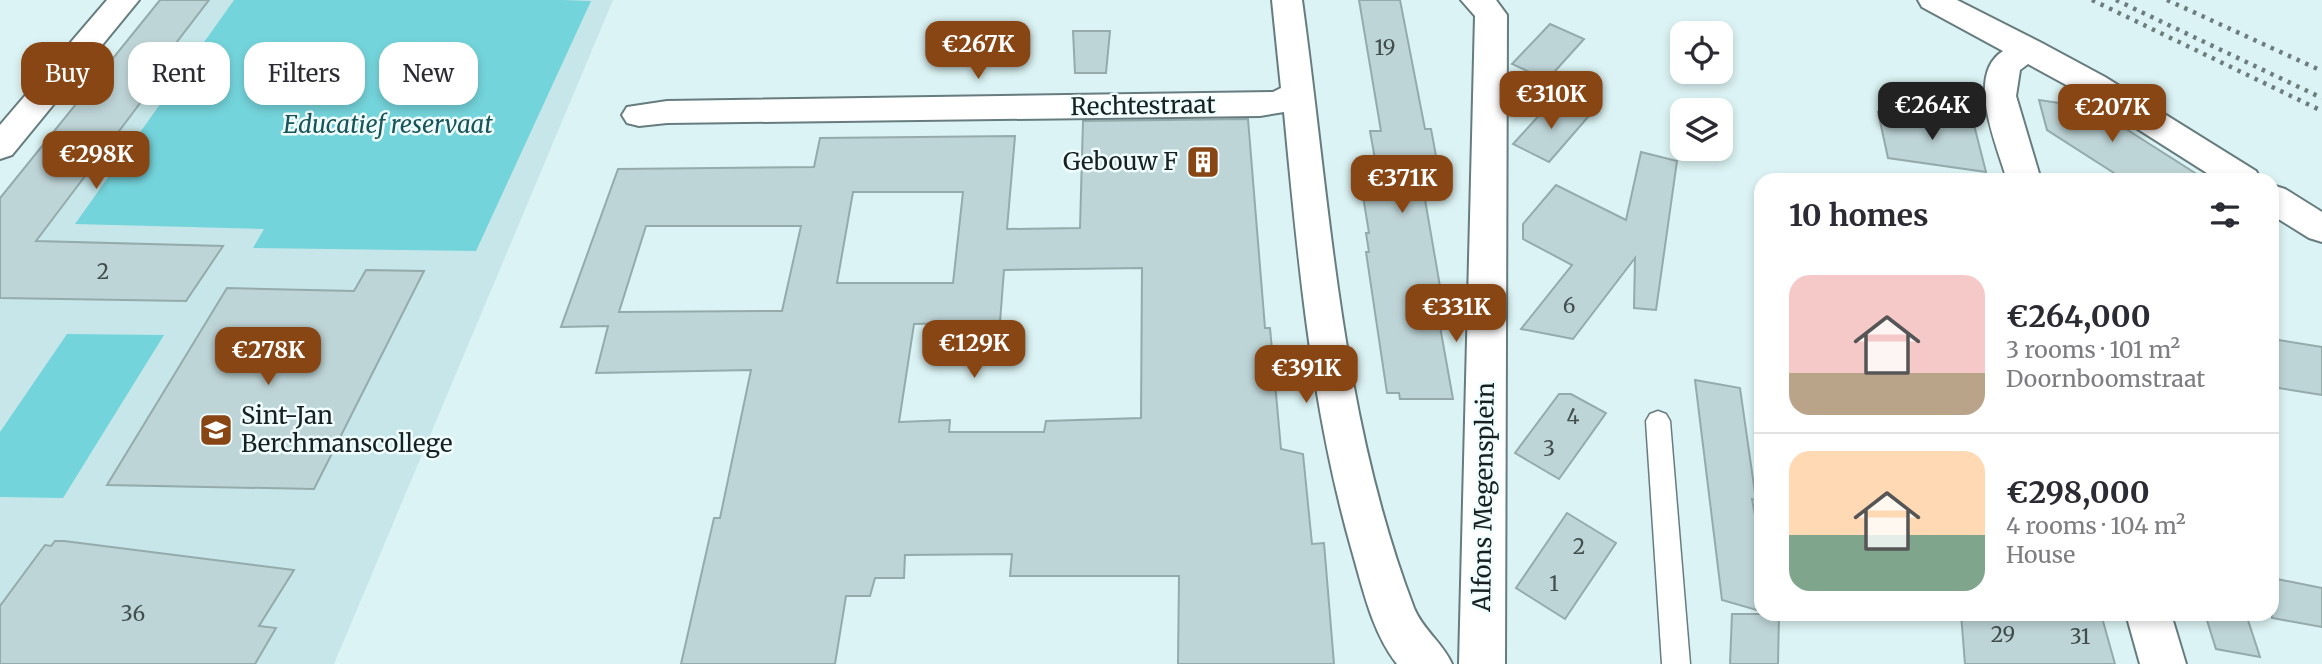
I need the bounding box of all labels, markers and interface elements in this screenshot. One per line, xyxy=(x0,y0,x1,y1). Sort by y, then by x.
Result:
map controls xyxy=(1670,21,1733,161)
button: locate xyxy=(1670,21,1733,84)
pin: €267K xyxy=(929,22,1027,81)
text: €267K xyxy=(941,29,1015,58)
house number: 19 xyxy=(1374,34,1396,61)
chip: Buy xyxy=(21,42,114,105)
chip: Rent xyxy=(128,42,230,105)
chip: Filters xyxy=(244,42,365,105)
chip: New xyxy=(379,42,478,105)
pin: €310K xyxy=(1502,72,1600,131)
text: €310K xyxy=(1516,79,1586,108)
pin: €264K xyxy=(1883,82,1981,142)
pin: €207K xyxy=(2063,85,2161,144)
street label: Rechtestraat xyxy=(1070,89,1217,122)
text: €264K xyxy=(1894,90,1970,119)
text: €207K xyxy=(2074,92,2150,121)
button: layers xyxy=(1670,98,1733,161)
park label: Educatief reservaat xyxy=(283,109,494,140)
pin: €298K xyxy=(47,132,145,191)
text: €298K xyxy=(58,139,134,168)
building icon: Gebouw F xyxy=(1184,143,1222,181)
place label: Gebouw F xyxy=(1063,146,1178,177)
pin: €371K xyxy=(1353,156,1451,215)
text: €371K xyxy=(1367,163,1437,192)
text: 10 homes xyxy=(1789,196,1929,234)
icon: filters xyxy=(2206,196,2244,234)
house number: 2 xyxy=(97,258,109,285)
pin: €331K xyxy=(1407,284,1505,344)
text: €331K xyxy=(1421,292,1491,321)
house number: 6 xyxy=(1563,292,1575,319)
text: €264,000 xyxy=(2006,297,2151,335)
icon: home xyxy=(1845,303,1929,387)
pin: €129K xyxy=(925,320,1023,380)
pin: €278K xyxy=(219,328,317,387)
text: €129K xyxy=(938,328,1010,357)
text: €278K xyxy=(231,335,305,364)
text: 3 rooms · 101 m² xyxy=(2006,335,2180,364)
pin: €391K xyxy=(1257,346,1355,405)
text: €391K xyxy=(1271,353,1341,382)
text: Doornboomstraat xyxy=(2006,364,2205,393)
street label: Alfons Megensplein xyxy=(1466,382,1501,613)
place label: Sint-Jan Berchmanscollege xyxy=(241,400,452,459)
house number: 4 xyxy=(1567,403,1580,430)
school or university icon: Sint-Jan Berchmanscollege xyxy=(197,411,235,449)
house number: 3 xyxy=(1543,435,1555,462)
text: €298,000 xyxy=(2006,473,2150,511)
icon: home xyxy=(1845,479,1929,563)
text: 4 rooms · 104 m² xyxy=(2006,511,2186,540)
house number: 2 xyxy=(1573,533,1585,560)
text: House xyxy=(2006,540,2075,569)
house number: 1 xyxy=(1549,570,1559,597)
house number: 36 xyxy=(121,600,145,627)
house number: 29 xyxy=(1991,621,2015,648)
house number: 31 xyxy=(2070,623,2090,650)

